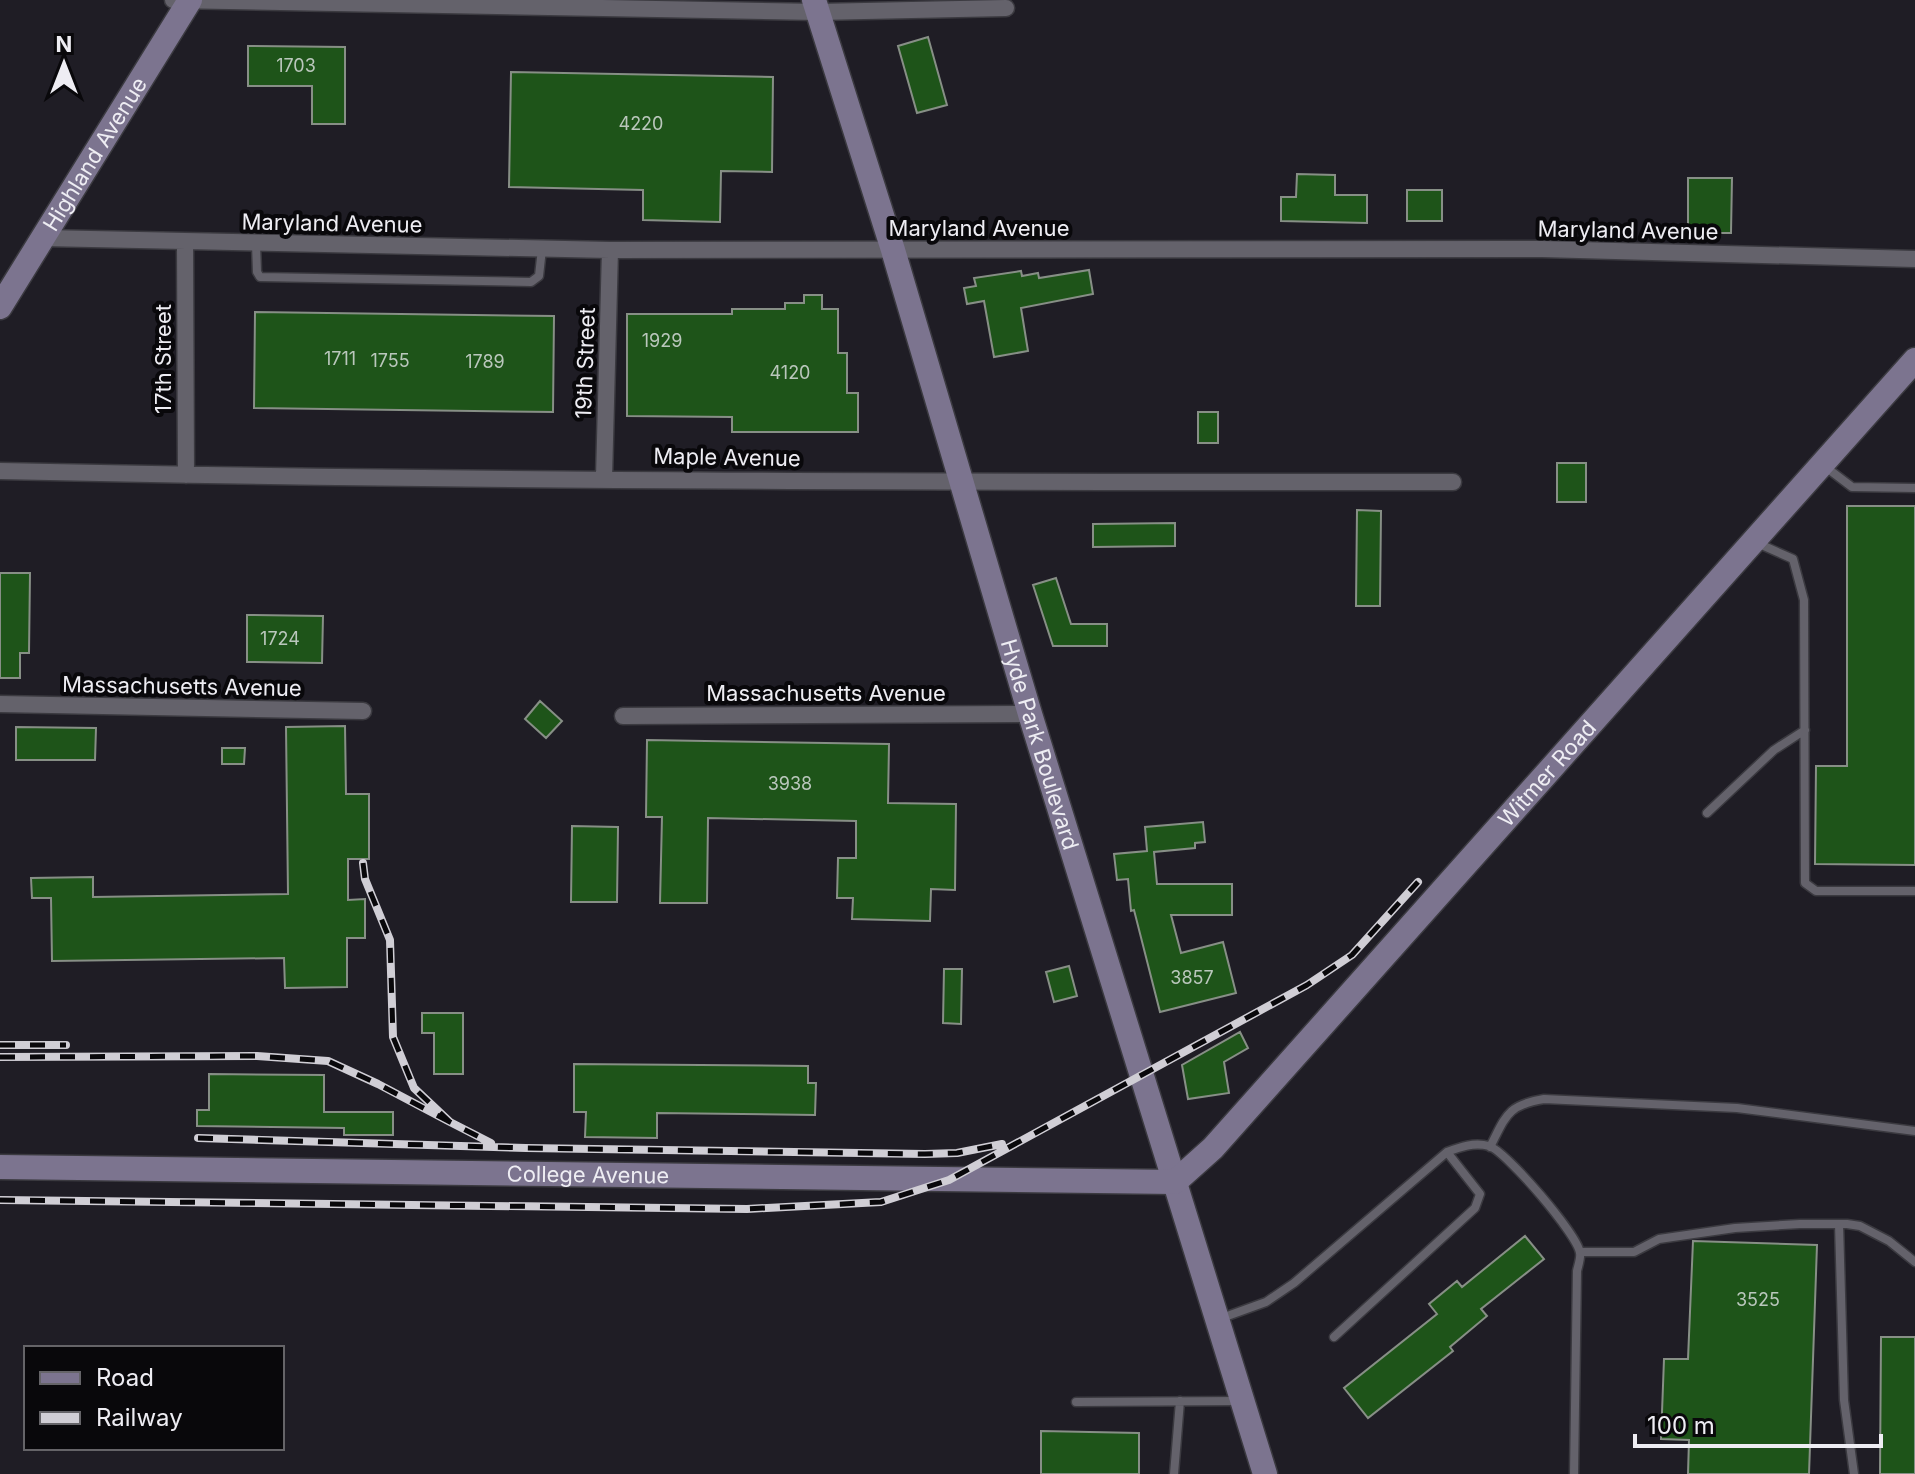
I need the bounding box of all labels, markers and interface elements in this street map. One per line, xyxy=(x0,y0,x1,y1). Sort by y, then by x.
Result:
north arrow xyxy=(24,24,104,104)
text: N xyxy=(56,31,72,57)
house number: 1703 xyxy=(276,55,316,76)
street label: Highland Avenue xyxy=(37,72,152,236)
house number: 4220 xyxy=(619,113,663,134)
street label: Maryland Avenue xyxy=(241,208,423,238)
street label: Maryland Avenue xyxy=(889,215,1069,241)
street label: Maryland Avenue xyxy=(1537,215,1719,245)
street label: 17th Street xyxy=(150,304,176,414)
street label: 19th Street xyxy=(570,307,600,419)
house number: 1929 xyxy=(642,330,682,351)
house number: 1711 xyxy=(324,348,356,369)
house number: 1755 xyxy=(370,350,410,371)
house number: 1789 xyxy=(465,351,505,372)
house number: 4120 xyxy=(770,362,810,383)
street label: Maple Avenue xyxy=(653,443,801,471)
house number: 1724 xyxy=(260,628,300,649)
street label: Hyde Park Boulevard xyxy=(996,636,1084,853)
street label: Massachusetts Avenue xyxy=(62,671,302,701)
street label: Massachusetts Avenue xyxy=(706,680,946,706)
street label: Witmer Road xyxy=(1493,715,1601,832)
house number: 3938 xyxy=(768,773,812,794)
house number: 3857 xyxy=(1170,967,1214,988)
street label: College Avenue xyxy=(507,1160,669,1189)
house number: 3525 xyxy=(1736,1289,1780,1310)
legend xyxy=(24,1346,284,1450)
text: Road xyxy=(96,1363,154,1392)
scale bar xyxy=(1635,1398,1881,1448)
text: Railway xyxy=(96,1403,183,1432)
text: 100 m xyxy=(1647,1411,1715,1440)

